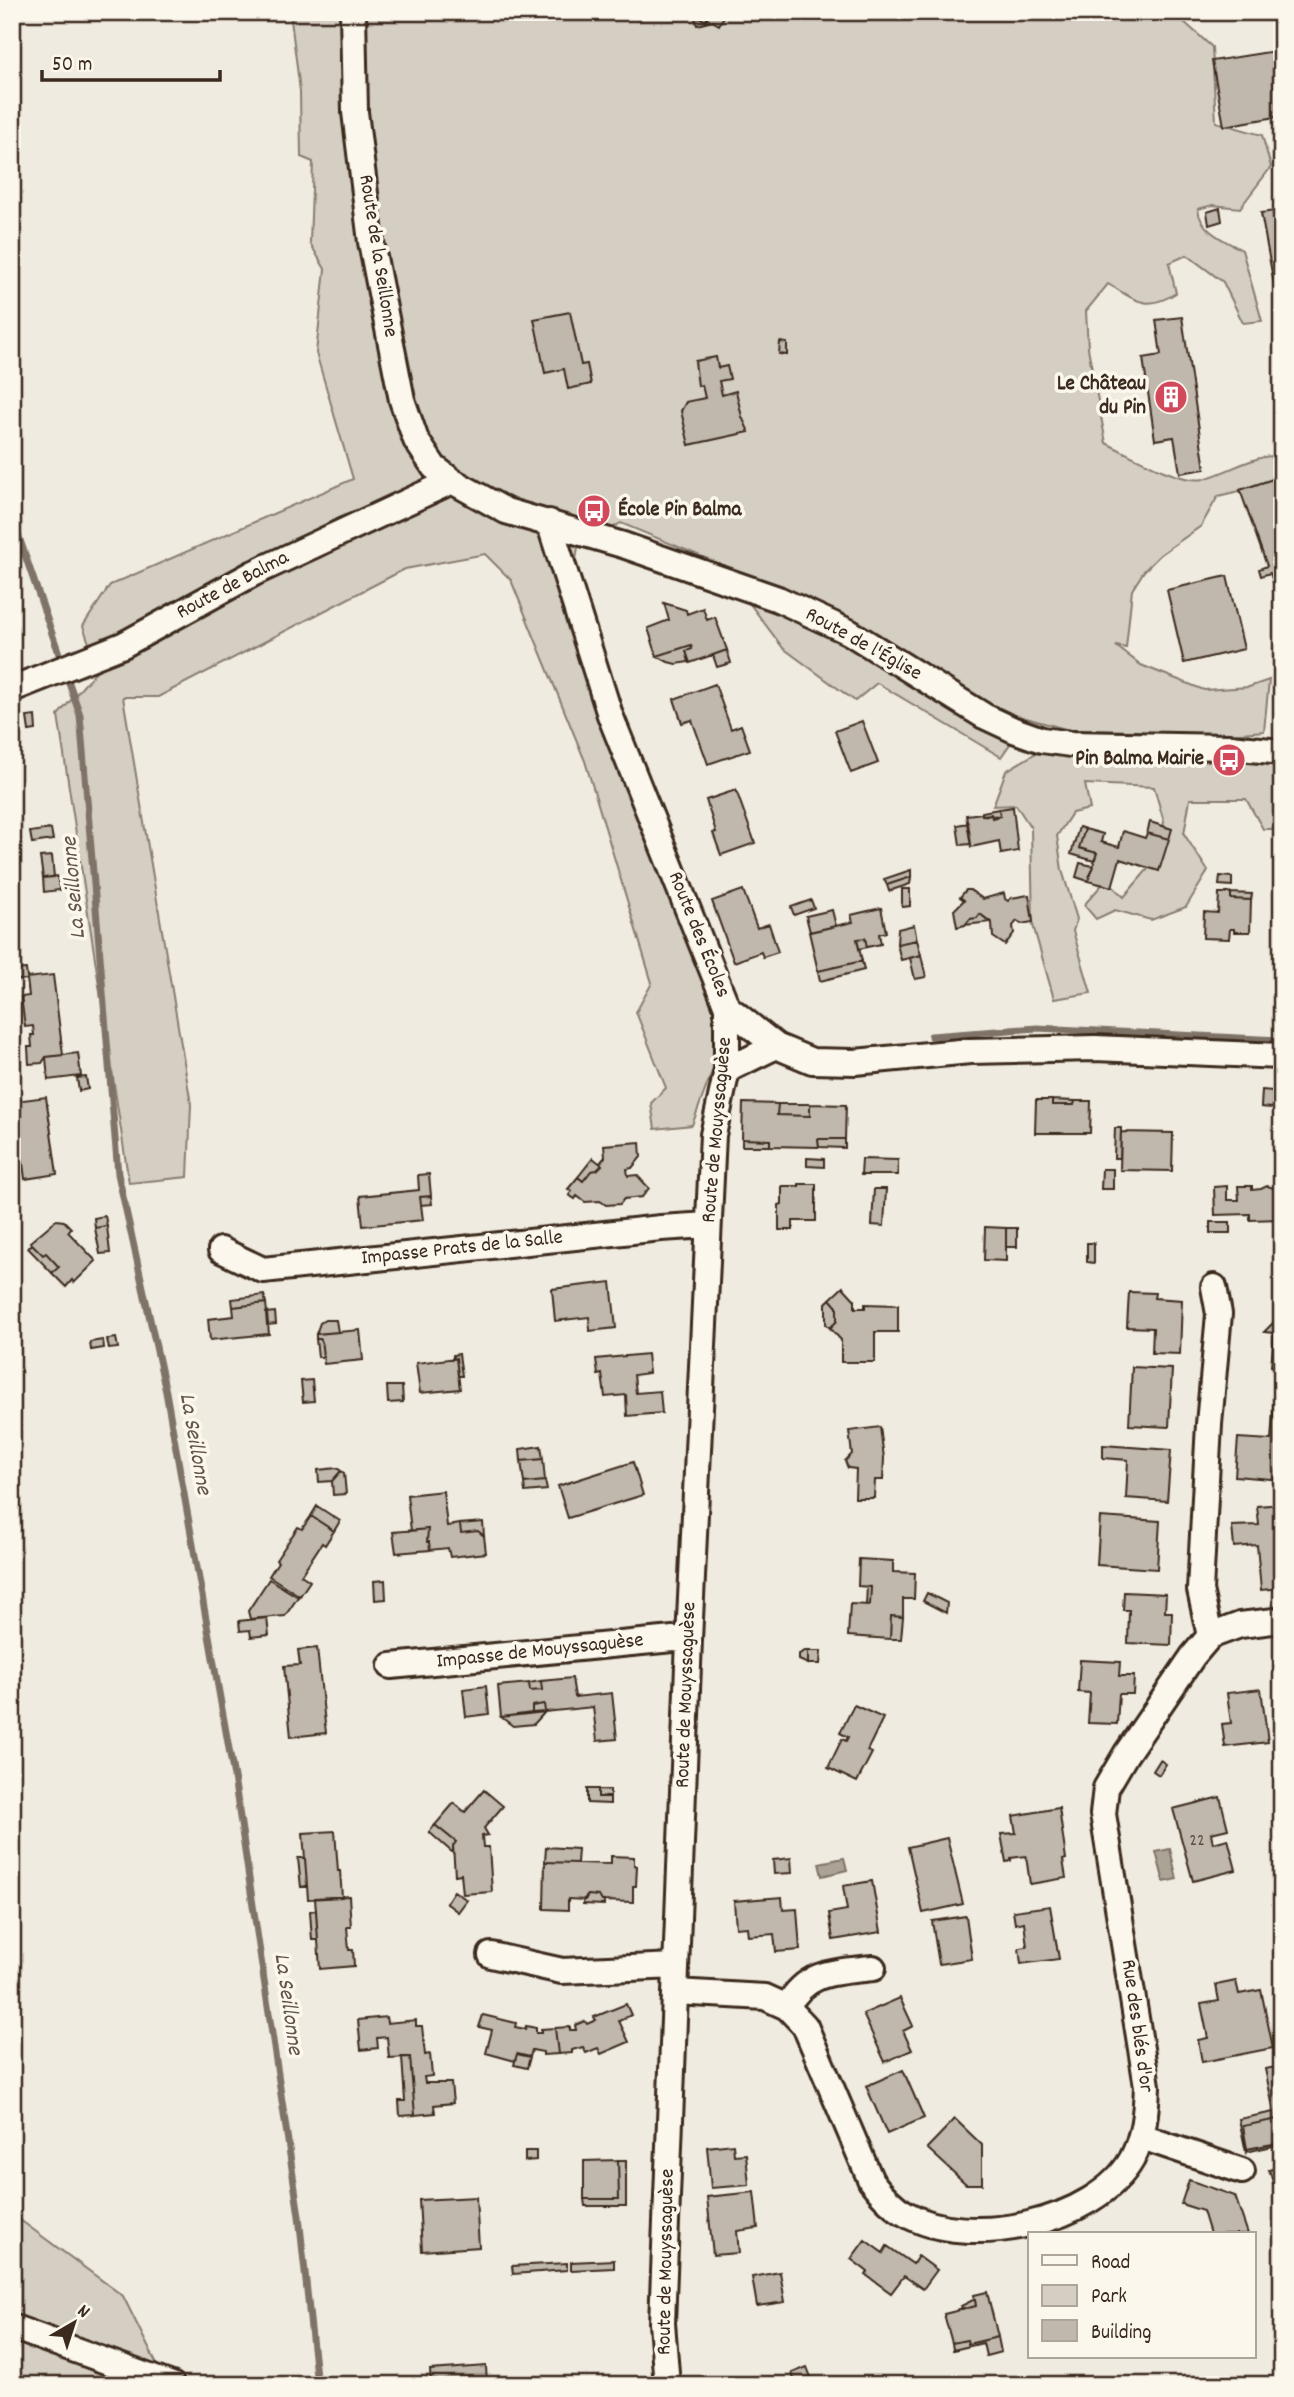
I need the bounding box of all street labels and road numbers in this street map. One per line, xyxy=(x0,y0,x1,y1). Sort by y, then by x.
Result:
street label: Route de la Seillonne xyxy=(349,173,405,339)
street label: Route de Balma xyxy=(171,543,296,628)
street label: Route de l'Église xyxy=(799,601,927,689)
street label: Route des Écoles xyxy=(659,867,737,1003)
street label: Route de Mouyssaguèse xyxy=(695,1036,741,1224)
street label: Impasse Prats de la Salle xyxy=(360,1223,564,1275)
street label: Route de Mouyssaguèse xyxy=(669,1601,705,1789)
street label: Impasse de Mouyssaguèse xyxy=(435,1626,645,1678)
street label: Rue des blés d'or xyxy=(1112,1958,1160,2095)
street label: Route de Mouyssaguèse xyxy=(650,2169,684,2355)

